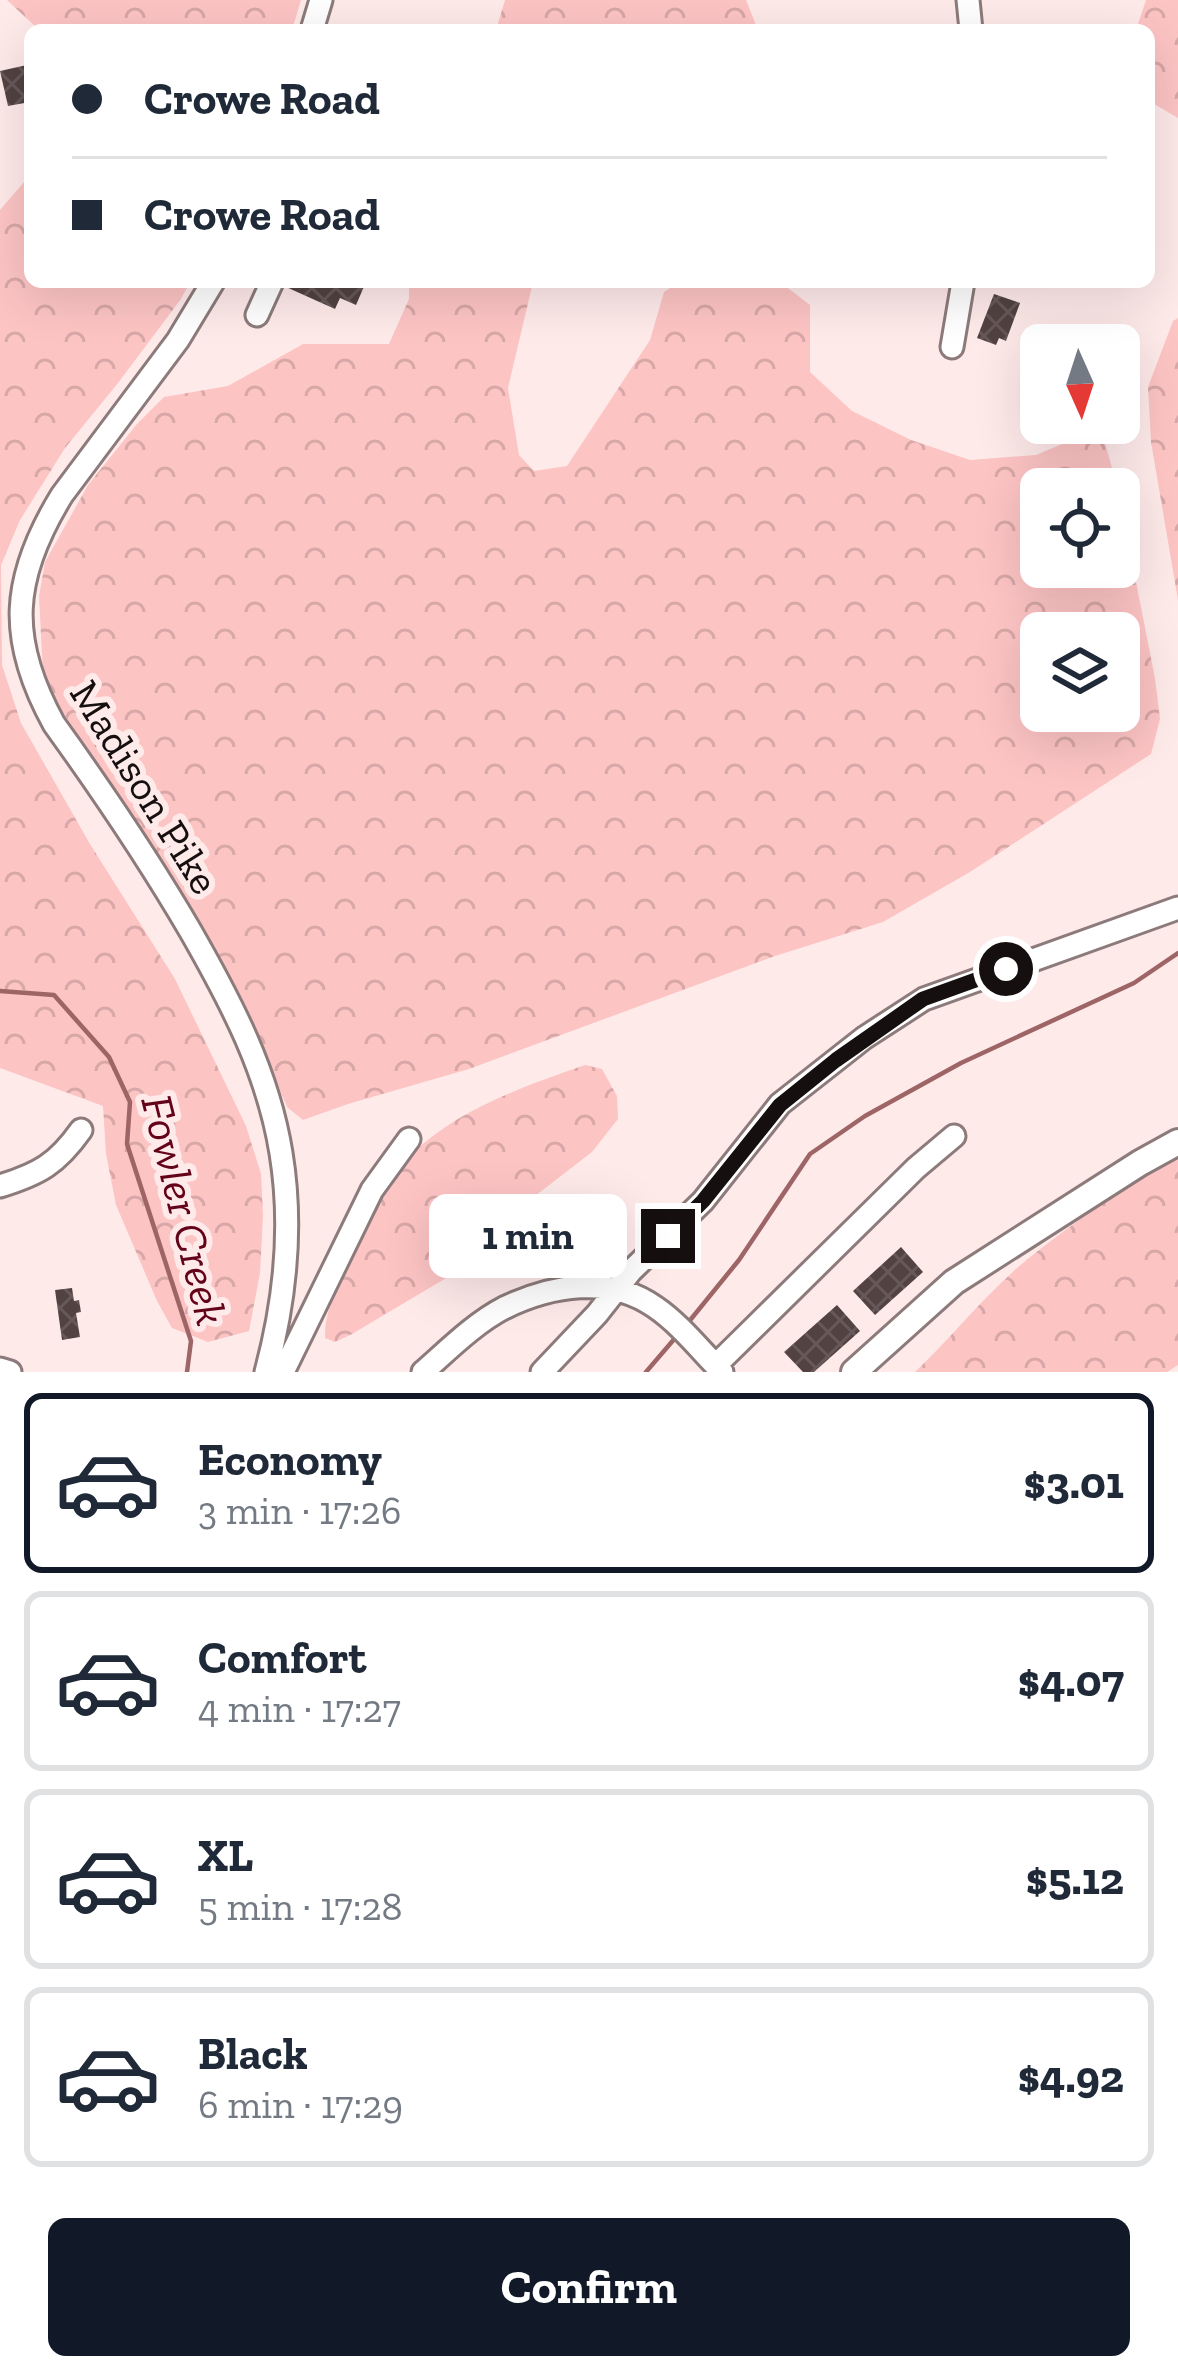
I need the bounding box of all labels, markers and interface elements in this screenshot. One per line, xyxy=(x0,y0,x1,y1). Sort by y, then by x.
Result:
text: Crowe Road xyxy=(144,72,380,126)
text: Crowe Road xyxy=(144,188,380,242)
north arrow xyxy=(1020,324,1140,444)
map controls xyxy=(1020,324,1140,732)
button: locate xyxy=(1020,468,1140,588)
button: layers xyxy=(1020,612,1140,732)
street label: Madison Pike xyxy=(59,671,231,903)
route start xyxy=(979,942,1033,996)
water label: Fowler Creek xyxy=(129,1089,239,1331)
callout: 1 min xyxy=(428,1194,626,1278)
route end xyxy=(641,1209,695,1263)
text: 1 min xyxy=(482,1212,574,1259)
icon: car xyxy=(54,1429,162,1537)
text: Economy xyxy=(198,1433,382,1487)
text: $3.01 xyxy=(1024,1456,1124,1510)
text: 3 min · 17:26 xyxy=(198,1487,401,1534)
icon: car xyxy=(54,1627,162,1735)
text: Comfort xyxy=(198,1631,366,1685)
text: $4.07 xyxy=(1018,1654,1124,1708)
text: 4 min · 17:27 xyxy=(198,1685,401,1732)
icon: car xyxy=(54,1825,162,1933)
text: XL xyxy=(198,1829,253,1883)
text: $5.12 xyxy=(1026,1852,1124,1906)
text: 5 min · 17:28 xyxy=(198,1883,403,1930)
icon: car xyxy=(54,2023,162,2131)
text: Black xyxy=(198,2027,308,2081)
text: $4.92 xyxy=(1018,2050,1124,2104)
text: 6 min · 17:29 xyxy=(198,2081,403,2128)
button: Confirm xyxy=(48,2218,1130,2356)

